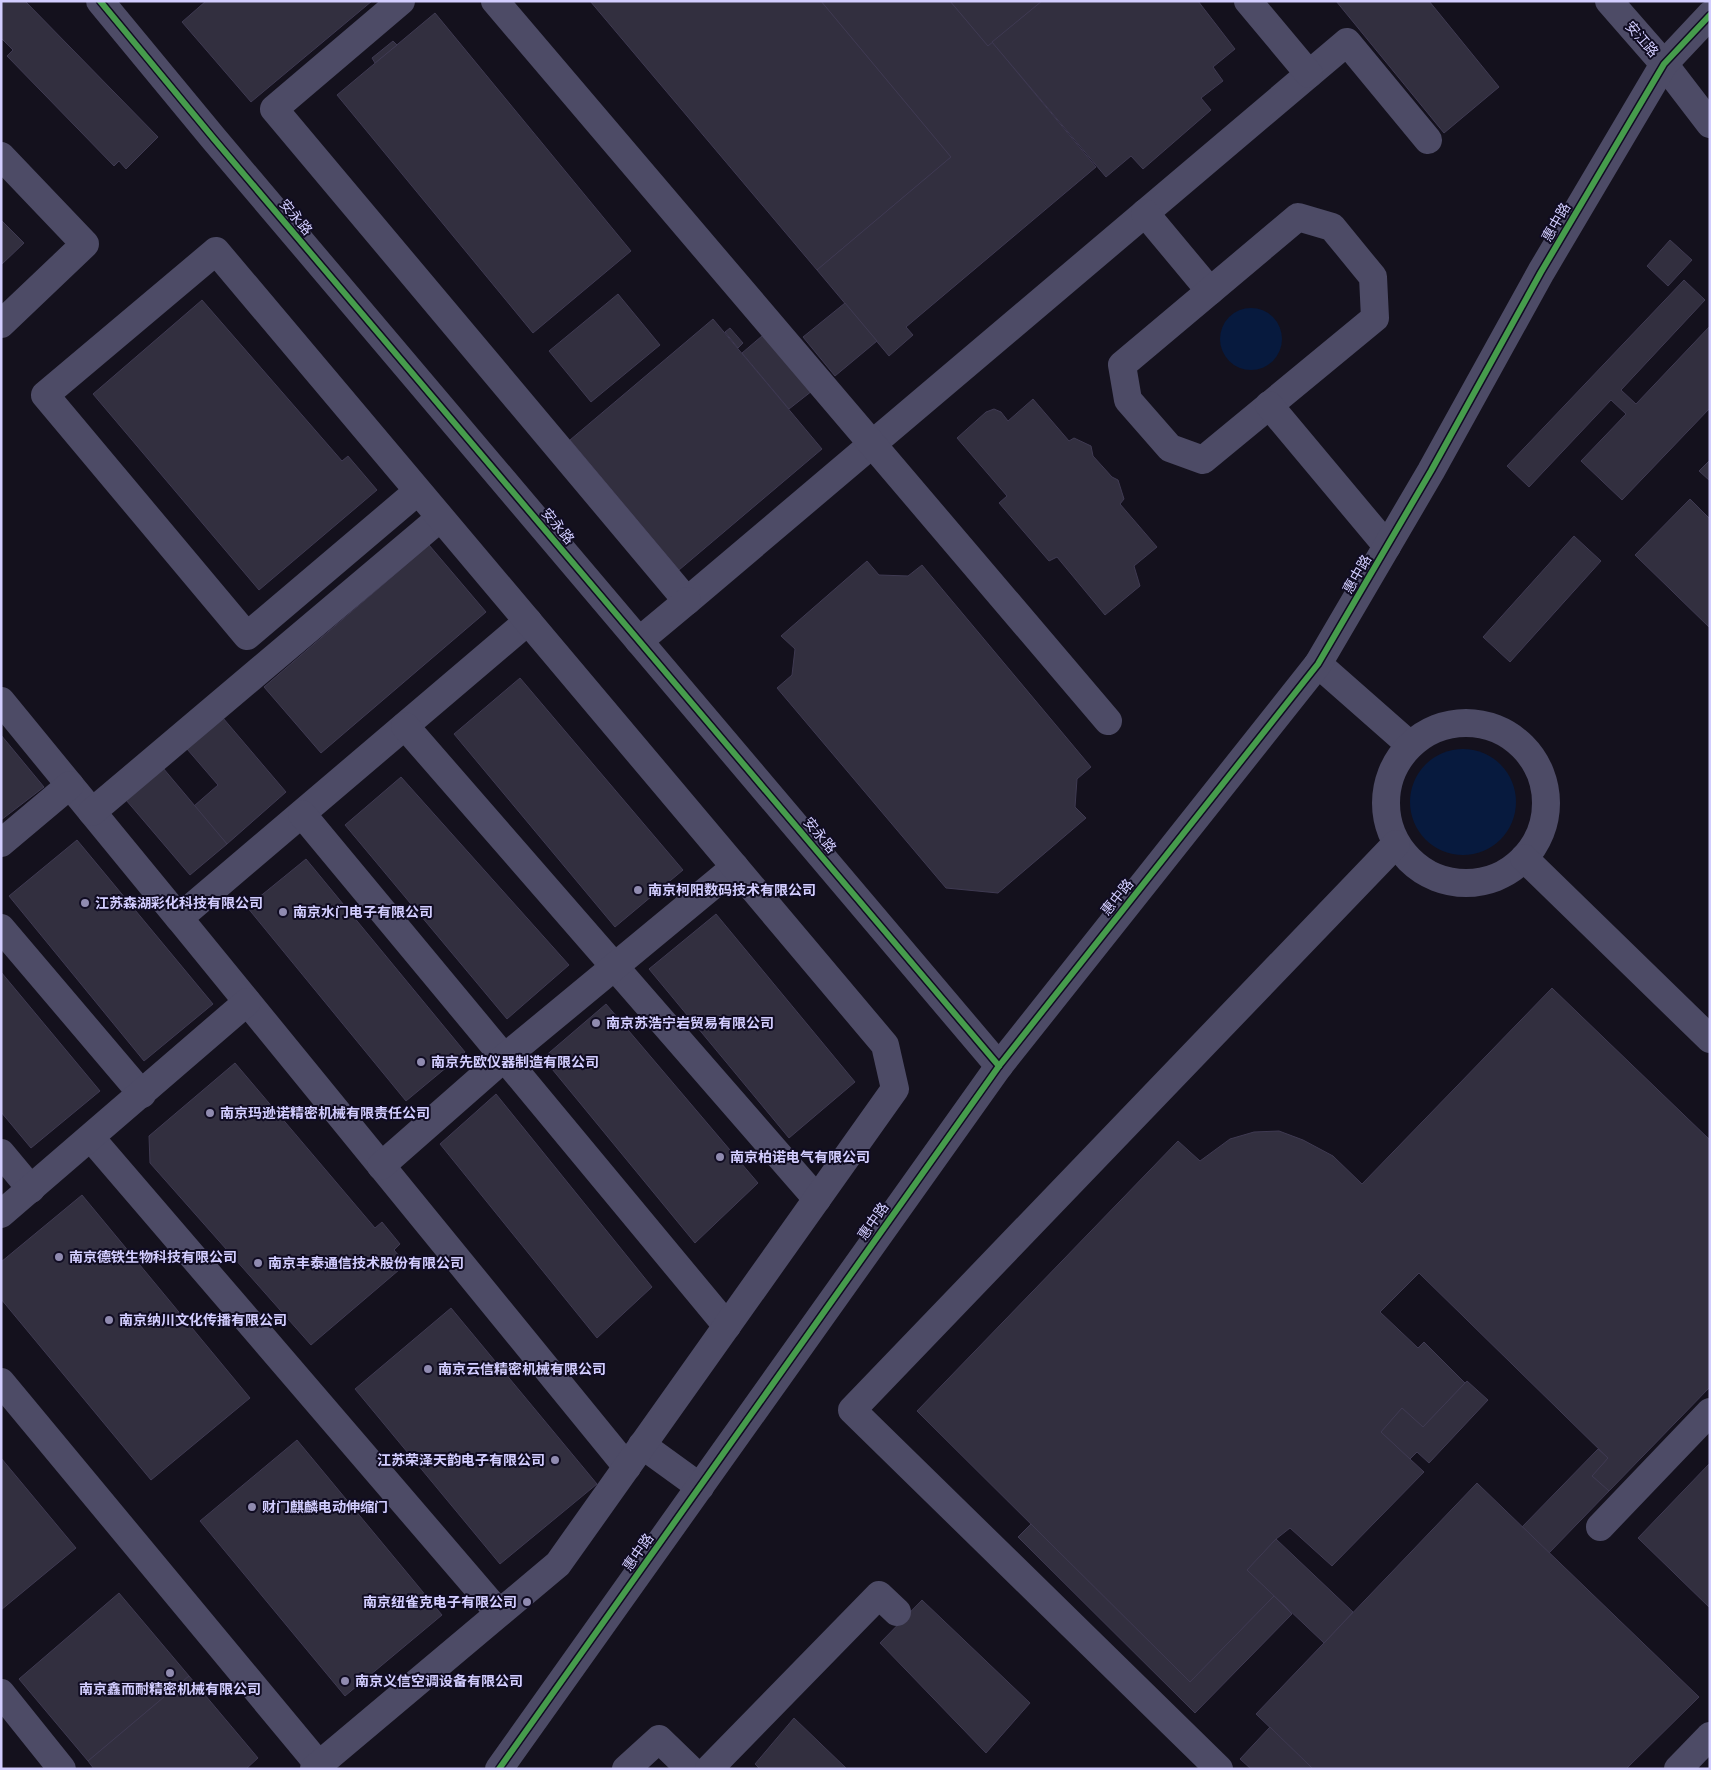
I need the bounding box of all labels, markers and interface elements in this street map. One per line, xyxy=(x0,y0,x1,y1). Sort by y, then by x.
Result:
street label: 安江路 xyxy=(1621,17,1663,61)
street label: 安永路 xyxy=(276,195,316,239)
street label: 惠中路 xyxy=(1538,199,1574,245)
street label: 安永路 xyxy=(538,504,578,548)
street label: 惠中路 xyxy=(1339,551,1375,597)
street label: 安永路 xyxy=(800,813,840,857)
street label: 惠中路 xyxy=(1097,875,1137,919)
place label: 南京柯阳数码技术有限公司 xyxy=(648,881,816,899)
marker: 南京柯阳数码技术有限公司 xyxy=(632,884,644,896)
place label: 江苏森湖彩化科技有限公司 xyxy=(95,894,263,912)
marker: 江苏森湖彩化科技有限公司 xyxy=(79,897,91,909)
place label: 南京水门电子有限公司 xyxy=(293,903,433,921)
marker: 南京水门电子有限公司 xyxy=(277,906,289,918)
place label: 南京苏浩宁岩贸易有限公司 xyxy=(606,1014,774,1032)
marker: 南京苏浩宁岩贸易有限公司 xyxy=(590,1017,602,1029)
place label: 南京先欧仪器制造有限公司 xyxy=(431,1053,599,1071)
marker: 南京先欧仪器制造有限公司 xyxy=(415,1056,427,1068)
place label: 南京玛逊诺精密机械有限责任公司 xyxy=(220,1104,430,1122)
marker: 南京玛逊诺精密机械有限责任公司 xyxy=(204,1107,216,1119)
place label: 南京柏诺电气有限公司 xyxy=(730,1148,870,1166)
marker: 南京柏诺电气有限公司 xyxy=(714,1151,726,1163)
street label: 惠中路 xyxy=(854,1199,892,1243)
place label: 南京德铁生物科技有限公司 xyxy=(69,1248,237,1266)
marker: 南京德铁生物科技有限公司 xyxy=(53,1251,65,1263)
place label: 南京丰泰通信技术股份有限公司 xyxy=(268,1254,464,1272)
marker: 南京丰泰通信技术股份有限公司 xyxy=(252,1257,264,1269)
place label: 南京纳川文化传播有限公司 xyxy=(119,1311,287,1329)
marker: 南京纳川文化传播有限公司 xyxy=(103,1314,115,1326)
place label: 南京云信精密机械有限公司 xyxy=(438,1360,606,1378)
marker: 南京云信精密机械有限公司 xyxy=(422,1363,434,1375)
place label: 江苏荣泽天韵电子有限公司 xyxy=(377,1451,545,1469)
marker: 江苏荣泽天韵电子有限公司 xyxy=(549,1454,561,1466)
place label: 财门麒麟电动伸缩门 xyxy=(262,1498,388,1516)
marker: 财门麒麟电动伸缩门 xyxy=(246,1501,258,1513)
street label: 惠中路 xyxy=(619,1530,657,1574)
place label: 南京纽雀克电子有限公司 xyxy=(363,1593,517,1611)
marker: 南京纽雀克电子有限公司 xyxy=(521,1596,533,1608)
marker: 南京鑫而耐精密机械有限公司 xyxy=(164,1667,176,1679)
place label: 南京义信空调设备有限公司 xyxy=(355,1672,523,1690)
marker: 南京义信空调设备有限公司 xyxy=(339,1675,351,1687)
place label: 南京鑫而耐精密机械有限公司 xyxy=(79,1680,261,1698)

